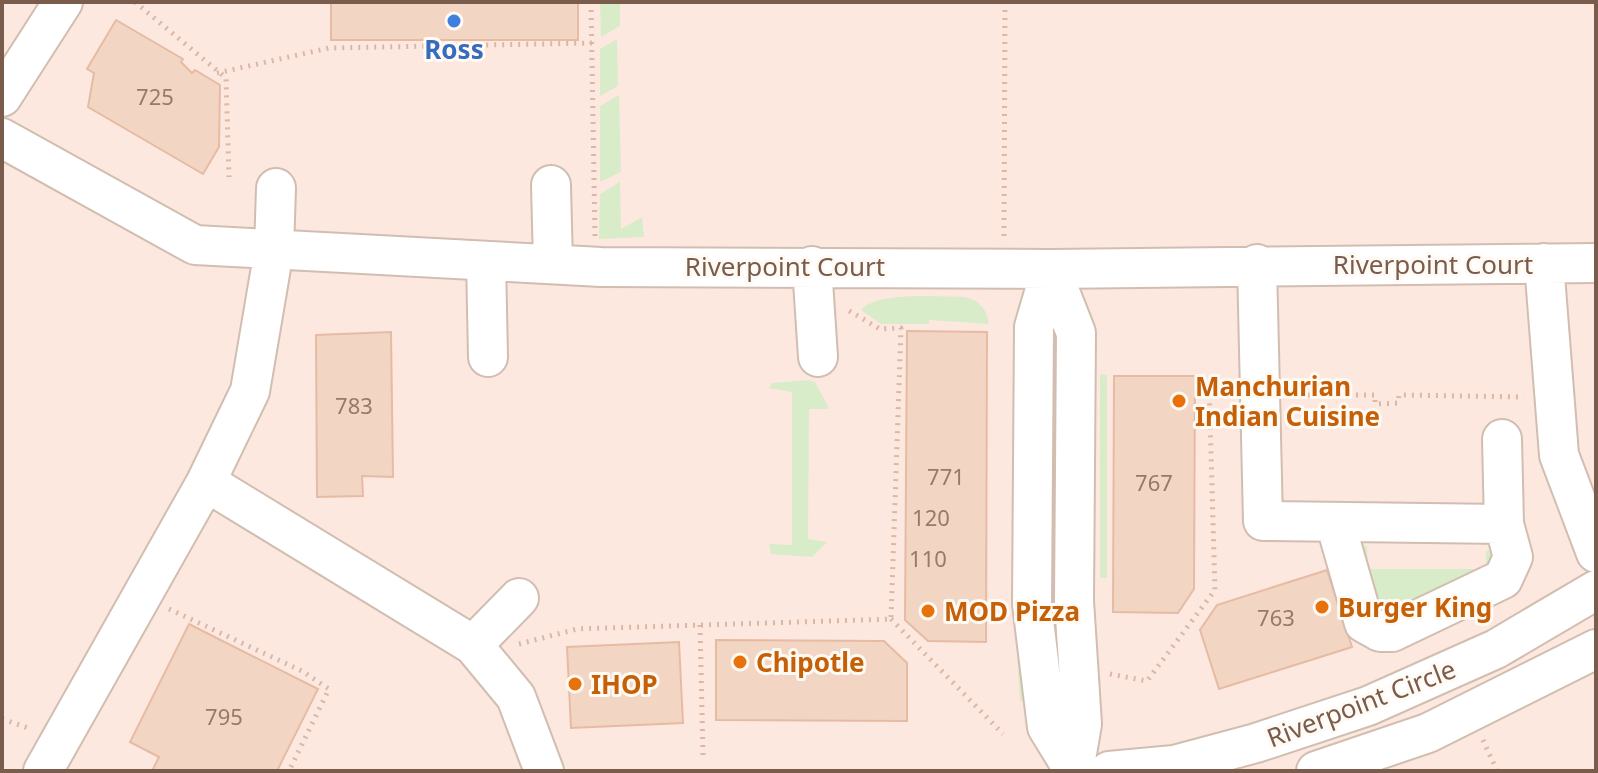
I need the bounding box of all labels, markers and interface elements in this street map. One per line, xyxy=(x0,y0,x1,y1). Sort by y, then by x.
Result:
marker: Ross xyxy=(445,12,463,30)
place label: Ross xyxy=(424,31,484,67)
house number: 725 xyxy=(136,81,174,111)
street label: Riverpoint Court xyxy=(1333,246,1533,282)
street label: Riverpoint Court xyxy=(685,248,885,284)
place label: Manchurian Indian Cuisine xyxy=(1195,368,1380,434)
house number: 783 xyxy=(335,390,373,420)
marker: Manchurian Indian Cuisine xyxy=(1170,392,1188,410)
house number: 771 xyxy=(927,461,965,491)
house number: 767 xyxy=(1135,467,1173,497)
house number: 120 xyxy=(912,502,950,532)
house number: 110 xyxy=(909,543,947,573)
place label: Burger King xyxy=(1338,589,1492,625)
place label: MOD Pizza xyxy=(944,593,1080,629)
marker: Burger King xyxy=(1313,598,1331,616)
marker: MOD Pizza xyxy=(919,602,937,620)
house number: 763 xyxy=(1257,602,1295,632)
place label: Chipotle xyxy=(756,644,865,680)
street label: Riverpoint Circle xyxy=(1261,650,1461,756)
marker: Chipotle xyxy=(731,653,749,671)
place label: IHOP xyxy=(591,666,658,702)
marker: IHOP xyxy=(566,675,584,693)
house number: 795 xyxy=(205,701,243,731)

